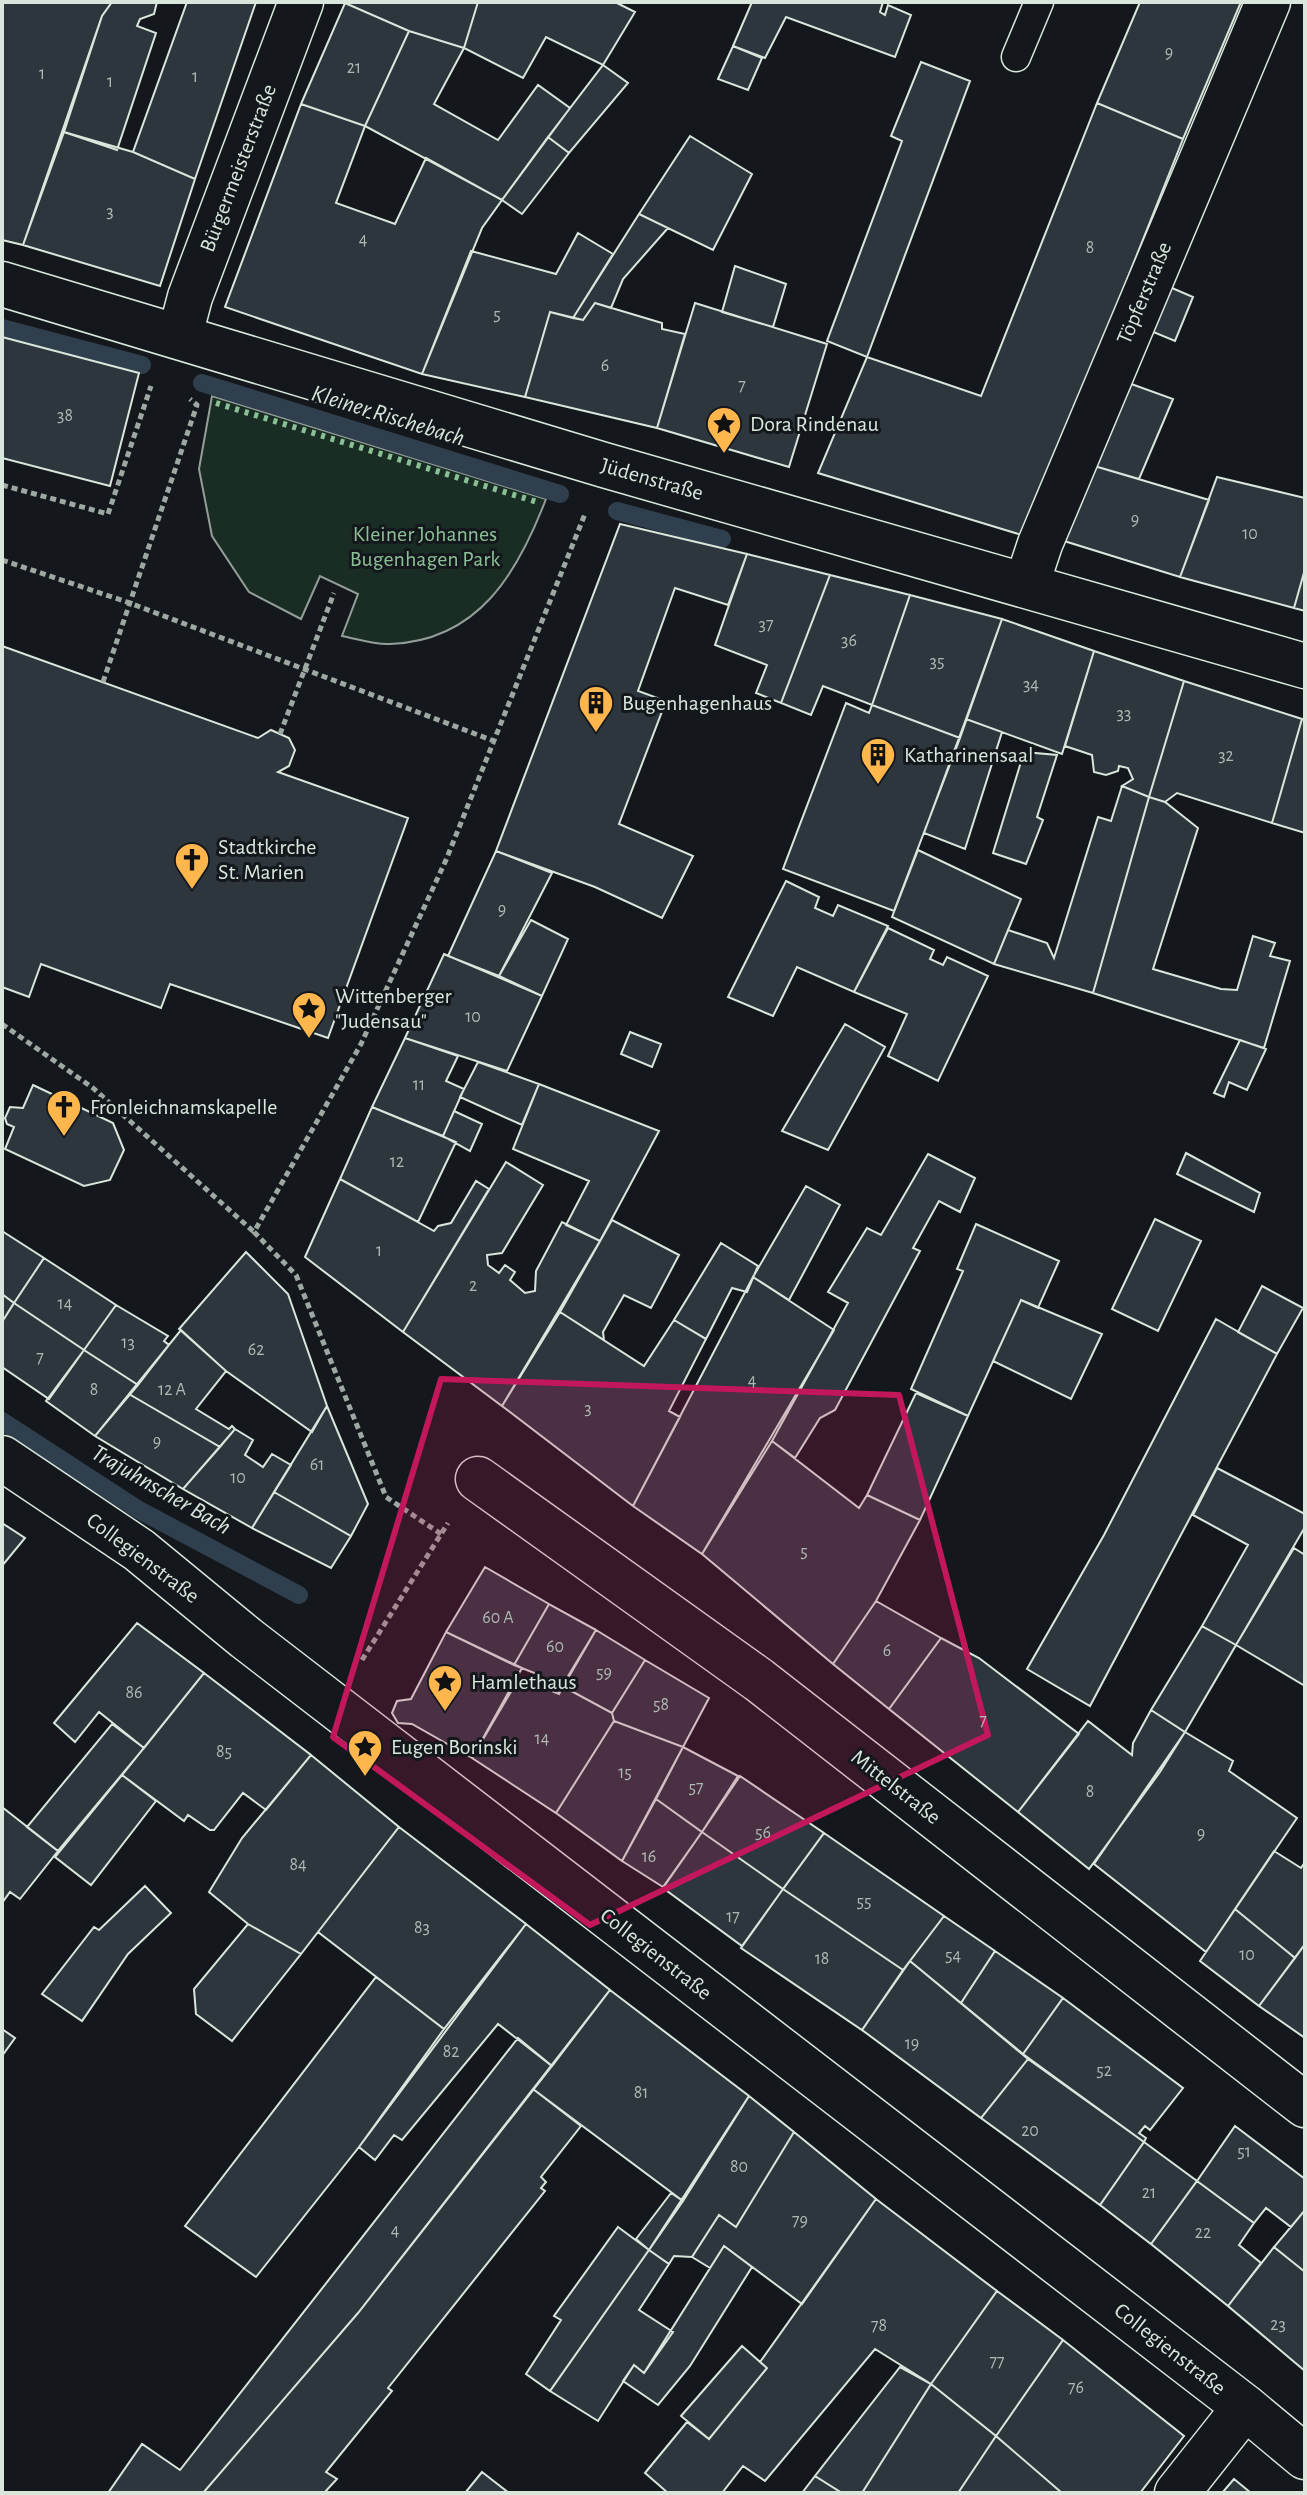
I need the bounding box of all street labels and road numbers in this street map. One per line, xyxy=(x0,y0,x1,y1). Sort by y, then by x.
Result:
street label: Bürgermeisterstraße xyxy=(196,81,280,255)
street label: Töpferstraße xyxy=(1113,239,1175,347)
street label: Jüdenstraße xyxy=(598,454,706,504)
street label: Collegienstraße xyxy=(83,1509,203,1607)
street label: Mittelstraße xyxy=(847,1746,945,1828)
street label: Collegienstraße xyxy=(596,1904,716,2004)
street label: Collegienstraße xyxy=(1110,2299,1230,2399)

